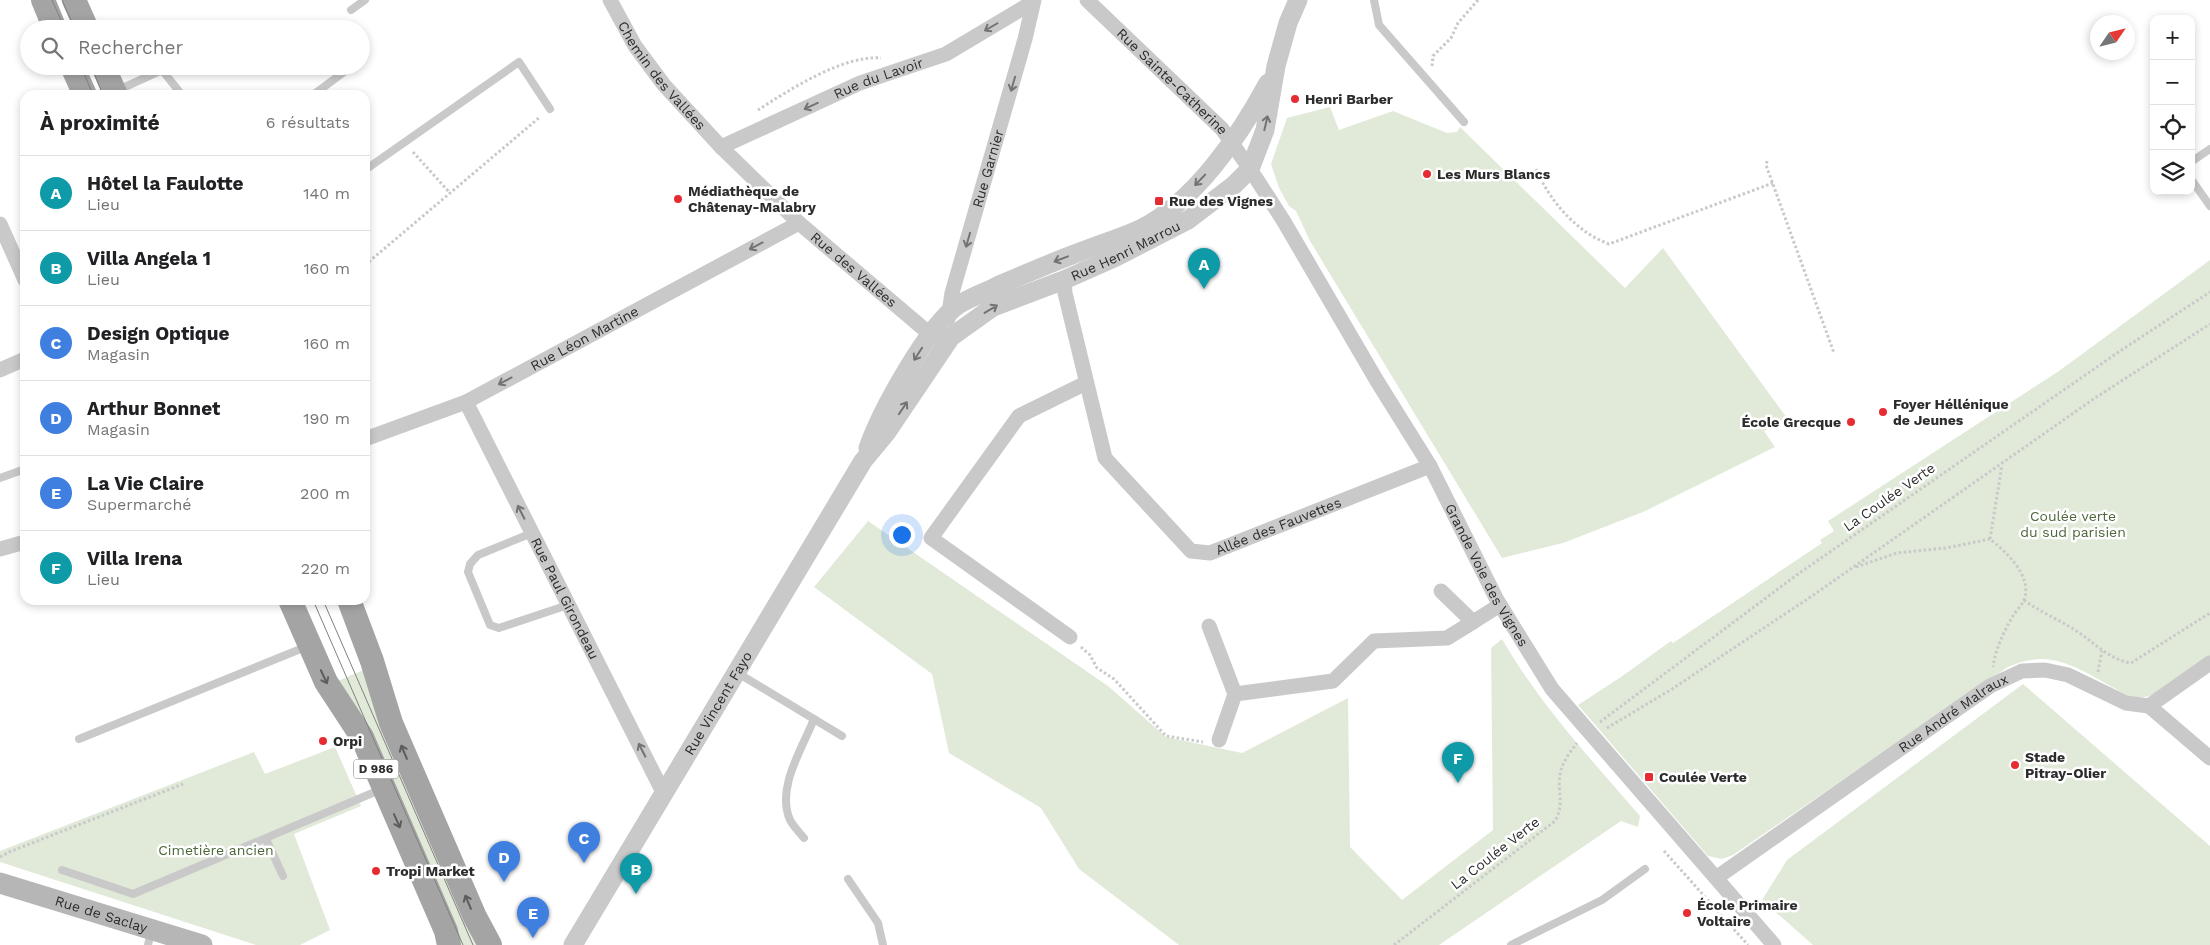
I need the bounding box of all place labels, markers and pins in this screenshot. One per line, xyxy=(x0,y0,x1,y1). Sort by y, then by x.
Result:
place label: Henri Barber xyxy=(1305,91,1393,107)
marker: Henri Barber xyxy=(1289,93,1301,105)
place label: Les Murs Blancs xyxy=(1437,166,1551,182)
marker: Les Murs Blancs xyxy=(1421,168,1433,180)
place label: Médiathèque de Châtenay-Malabry xyxy=(688,183,816,215)
marker: Médiathèque de Châtenay-Malabry xyxy=(672,193,684,205)
place label: Rue des Vignes xyxy=(1169,193,1274,209)
marker: Rue des Vignes xyxy=(1153,195,1165,207)
pin: A xyxy=(1188,248,1220,289)
place label: Foyer Héllénique de Jeunes xyxy=(1893,396,2009,428)
marker: Foyer Héllénique de Jeunes xyxy=(1877,406,1889,418)
place label: École Grecque xyxy=(1742,414,1841,430)
marker: École Grecque xyxy=(1845,416,1857,428)
place label: Orpi xyxy=(333,733,362,749)
marker: Orpi xyxy=(317,735,329,747)
pin: F xyxy=(1442,742,1474,783)
place label: Stade Pitray-Olier xyxy=(2025,749,2106,781)
marker: Stade Pitray-Olier xyxy=(2009,759,2021,771)
place label: Coulée Verte xyxy=(1659,769,1747,785)
marker: Coulée Verte xyxy=(1643,771,1655,783)
pin: C xyxy=(568,822,600,863)
pin: D xyxy=(488,841,520,882)
pin: B xyxy=(620,853,652,894)
place label: Tropi Market xyxy=(386,863,475,879)
marker: Tropi Market xyxy=(370,865,382,877)
pin: E xyxy=(517,897,549,938)
place label: École Primaire Voltaire xyxy=(1697,897,1798,929)
marker: École Primaire Voltaire xyxy=(1681,907,1693,919)

